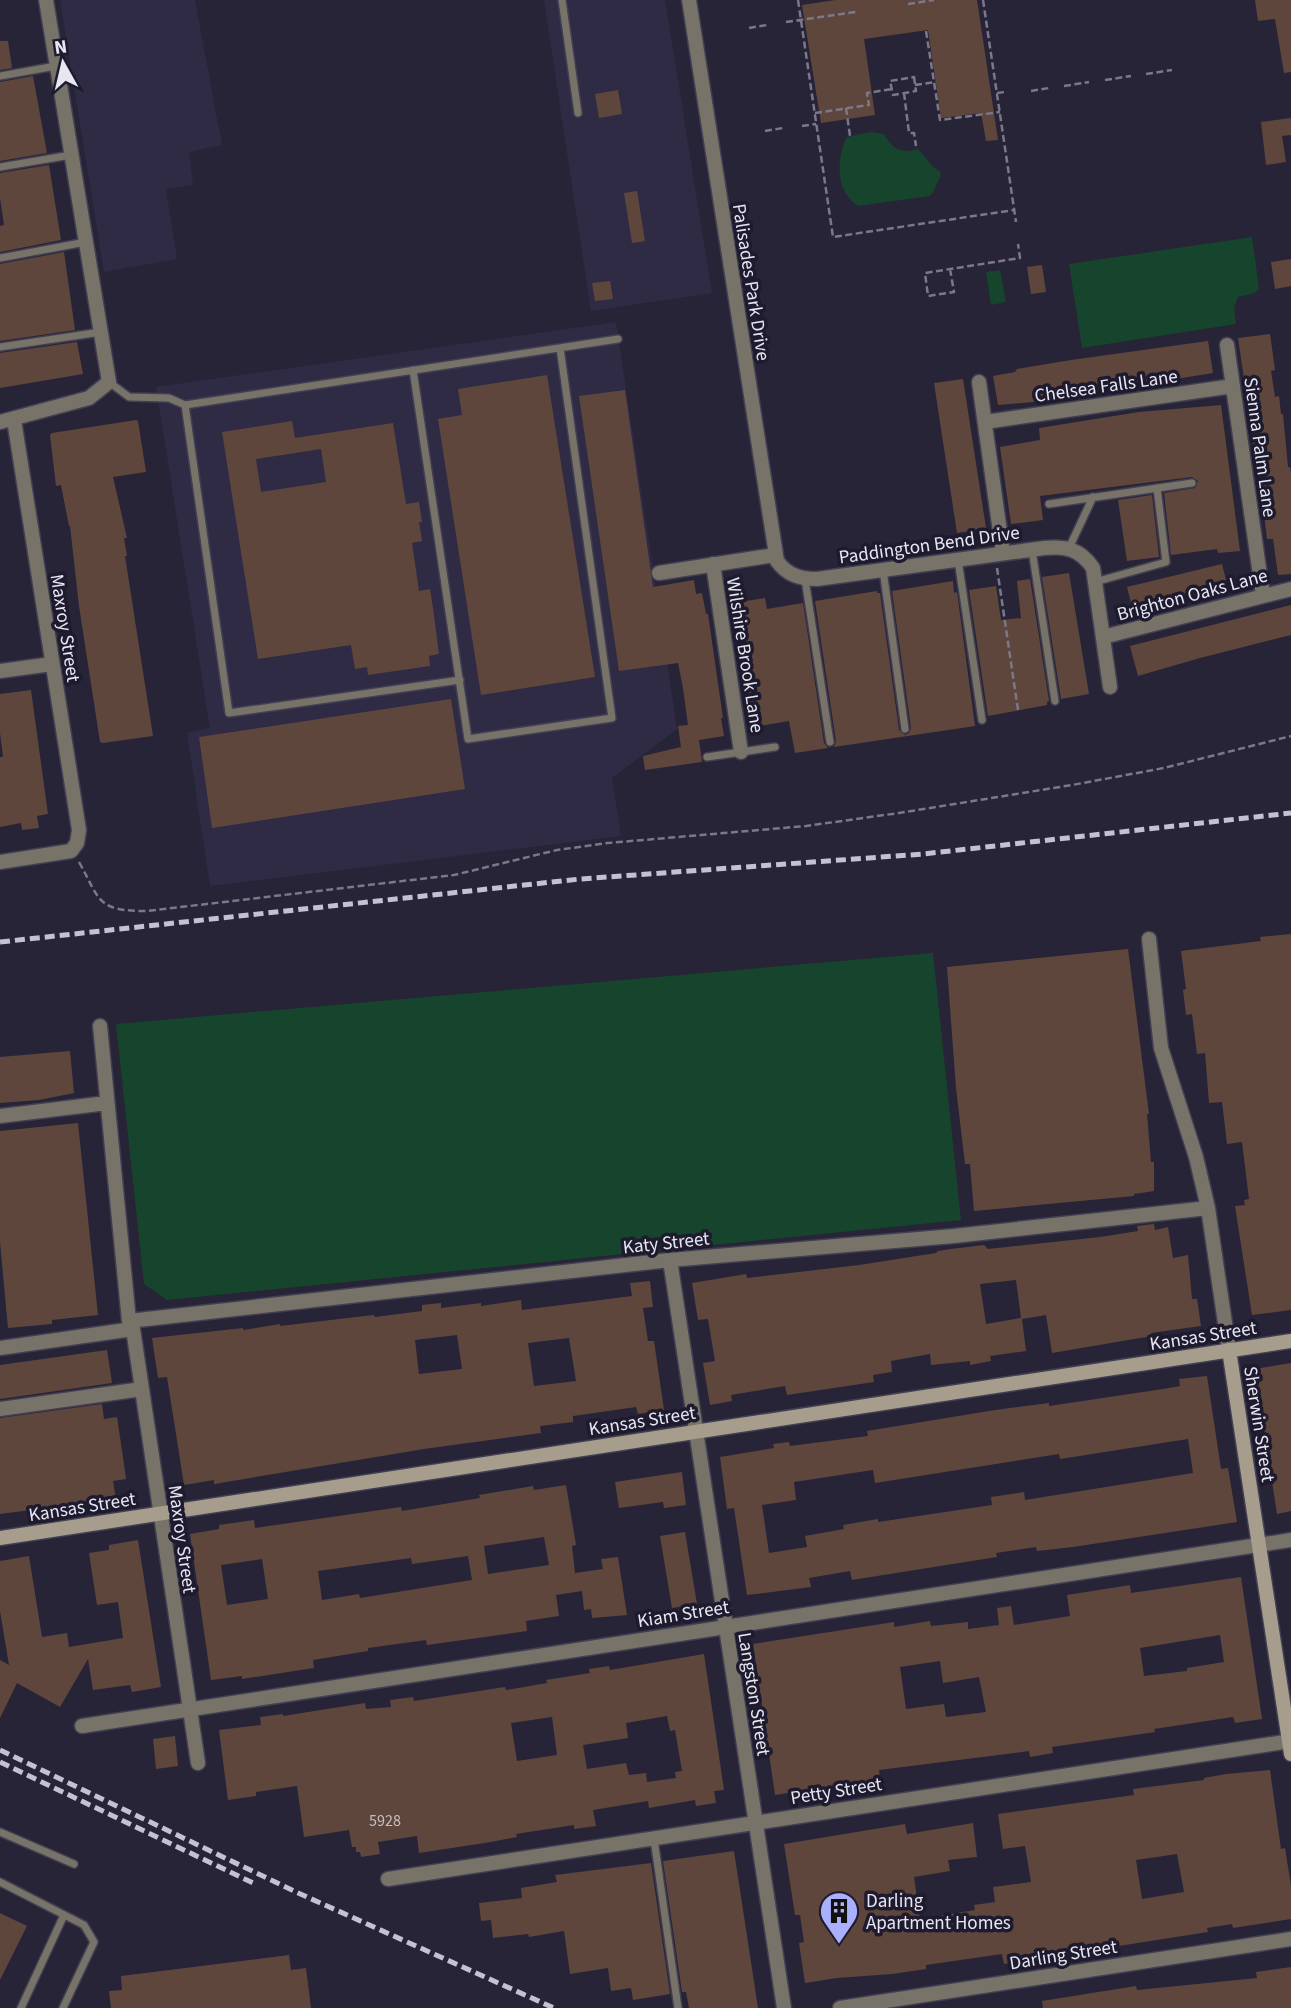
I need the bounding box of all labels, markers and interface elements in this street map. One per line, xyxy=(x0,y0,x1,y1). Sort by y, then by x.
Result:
north arrow xyxy=(28,28,98,98)
text: N xyxy=(53,33,69,62)
street label: Palisades Park Drive xyxy=(725,202,776,363)
street label: Chelsea Falls Lane xyxy=(1033,363,1180,410)
street label: Sienna Palm Lane xyxy=(1236,376,1283,519)
street label: Paddington Bend Drive xyxy=(837,519,1021,572)
street label: Brighton Oaks Lane xyxy=(1114,562,1271,629)
street label: Maxroy Street xyxy=(43,572,86,685)
street label: Wilshire Brook Lane xyxy=(719,576,770,735)
street label: Katy Street xyxy=(621,1225,711,1261)
street label: Kansas Street xyxy=(1148,1315,1259,1358)
street label: Sherwin Street xyxy=(1236,1364,1281,1485)
street label: Kansas Street xyxy=(587,1400,698,1443)
street label: Maxroy Street xyxy=(161,1483,203,1596)
street label: Kansas Street xyxy=(27,1486,138,1529)
street label: Kiam Street xyxy=(635,1594,732,1635)
street label: Langston Street xyxy=(730,1631,777,1758)
street label: Petty Street xyxy=(789,1771,884,1812)
house number: 5928 xyxy=(369,1810,401,1832)
place label: Darling Apartment Homes xyxy=(866,1888,1011,1937)
building icon: Darling Apartment Homes xyxy=(818,1890,860,1945)
street label: Darling Street xyxy=(1007,1934,1120,1977)

